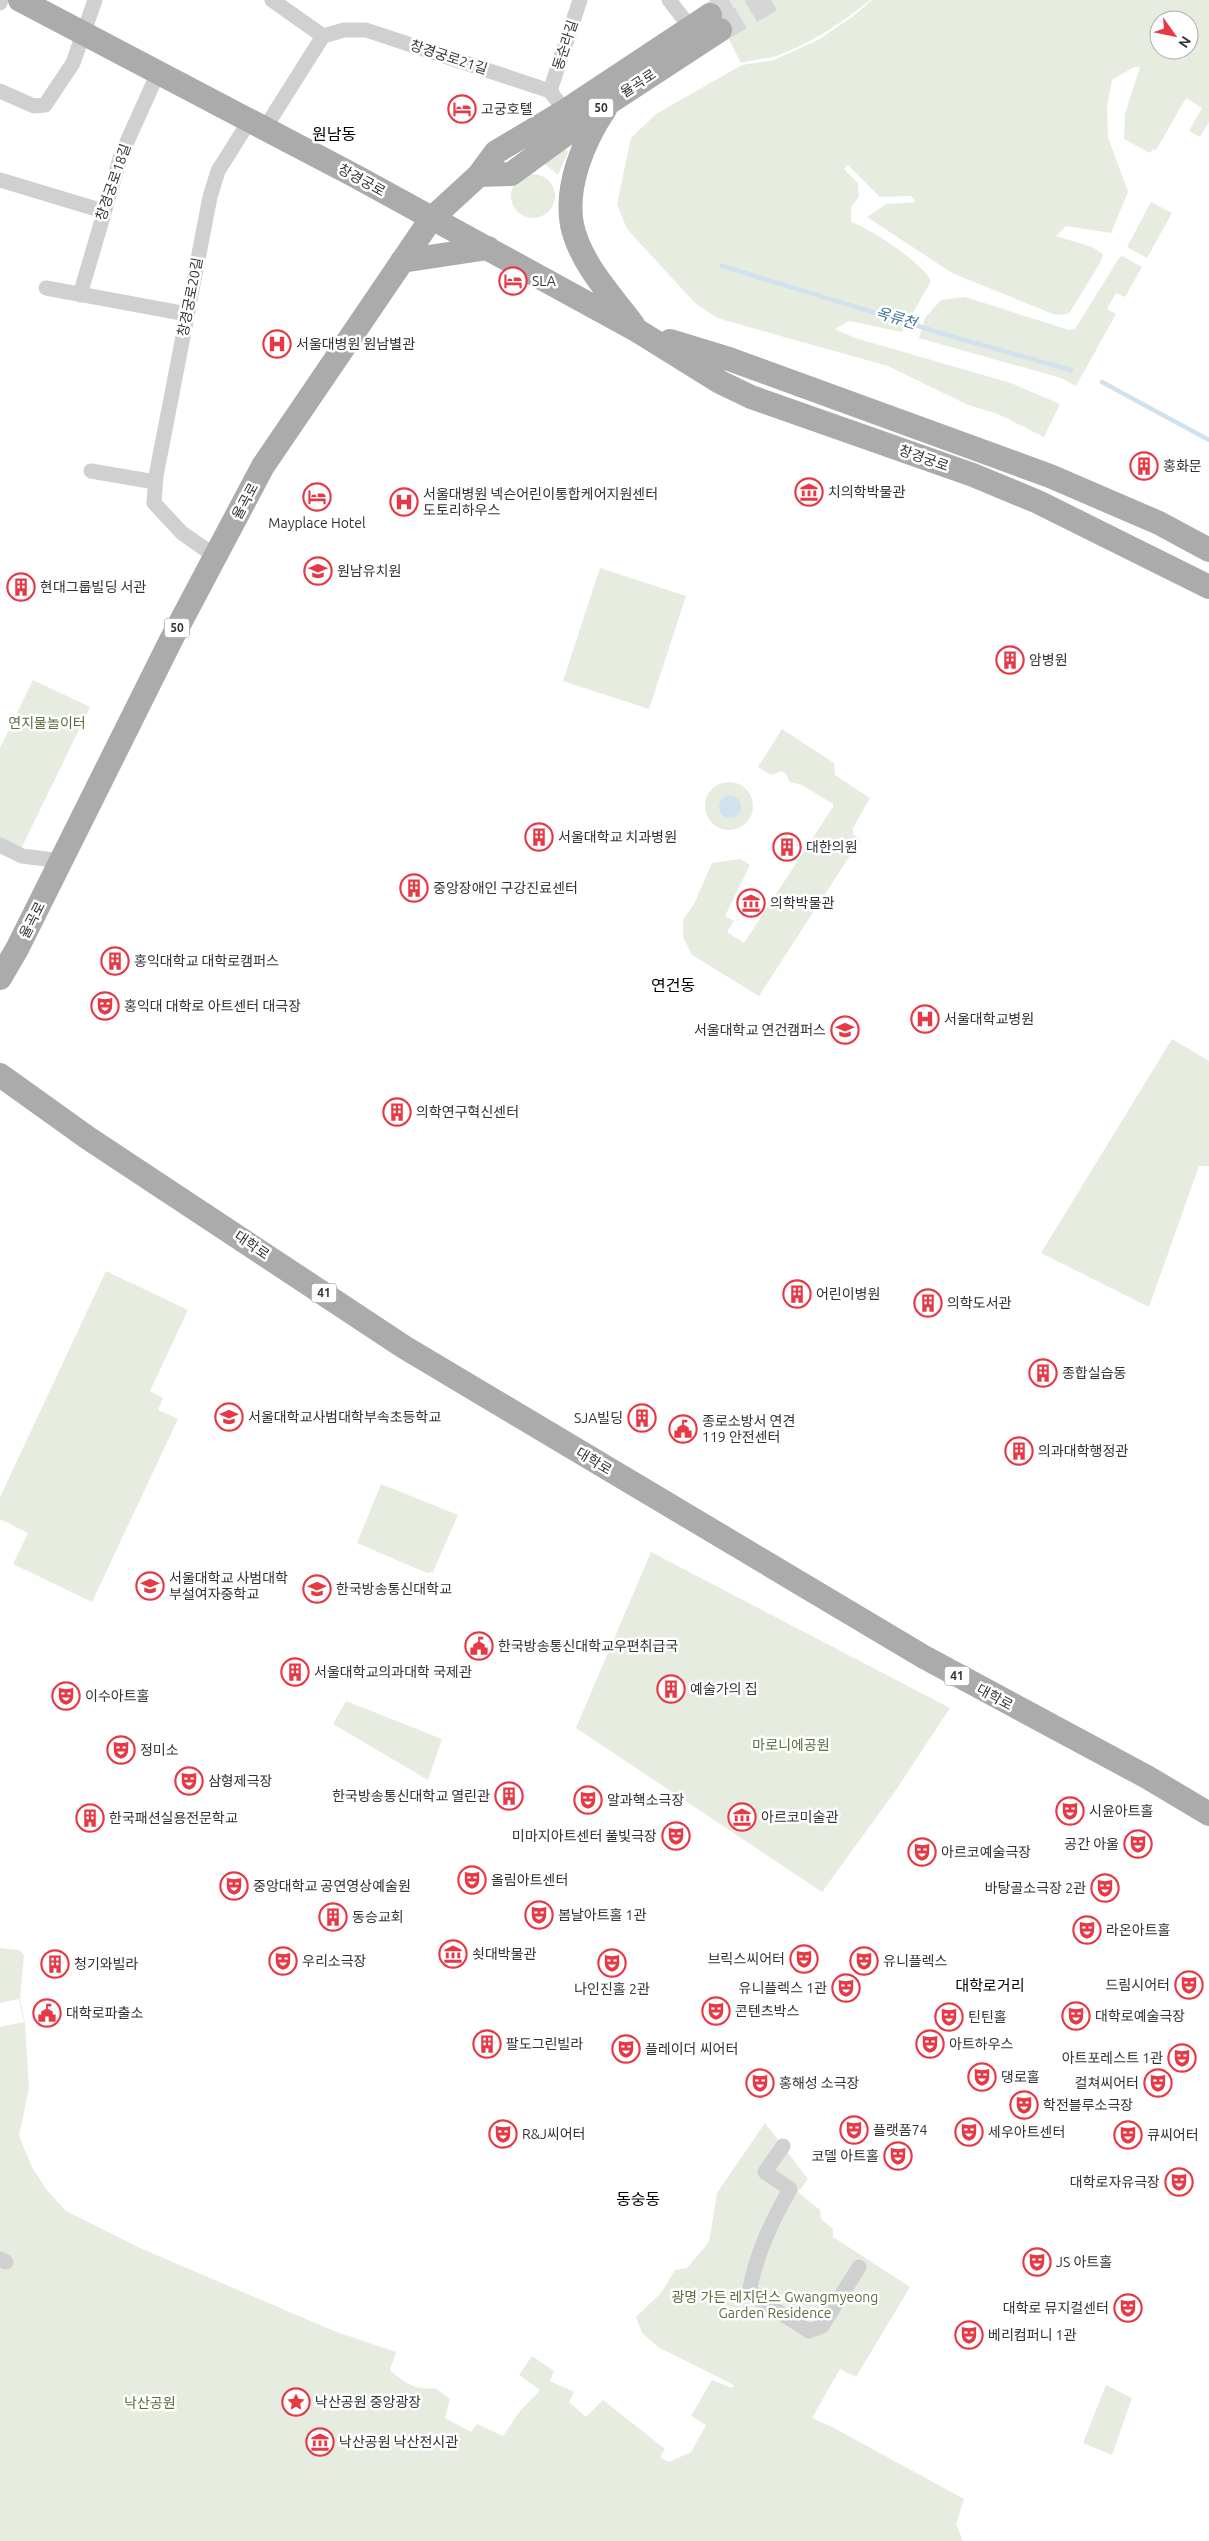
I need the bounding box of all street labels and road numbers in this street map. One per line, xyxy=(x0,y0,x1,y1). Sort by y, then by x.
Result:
street label: 동순라길 xyxy=(549,18,581,72)
street label: 창경궁로21길 xyxy=(408,37,490,77)
street label: 율곡로 xyxy=(617,66,659,100)
road number: 50 xyxy=(588,99,614,118)
street label: 창경궁로18길 xyxy=(92,141,134,223)
street label: 창경궁로 xyxy=(336,161,389,200)
street label: 창경궁로20길 xyxy=(174,256,206,338)
street label: 창경궁로 xyxy=(897,442,951,474)
street label: 율곡로 xyxy=(229,480,261,522)
road number: 50 xyxy=(164,618,190,638)
street label: 율곡로 xyxy=(16,899,48,941)
street label: 대학로 xyxy=(232,1228,273,1263)
road number: 41 xyxy=(312,1284,336,1302)
street label: 대학로 xyxy=(573,1444,615,1478)
road number: 41 xyxy=(944,1666,970,1685)
street label: 대학로 xyxy=(974,1681,1016,1713)

